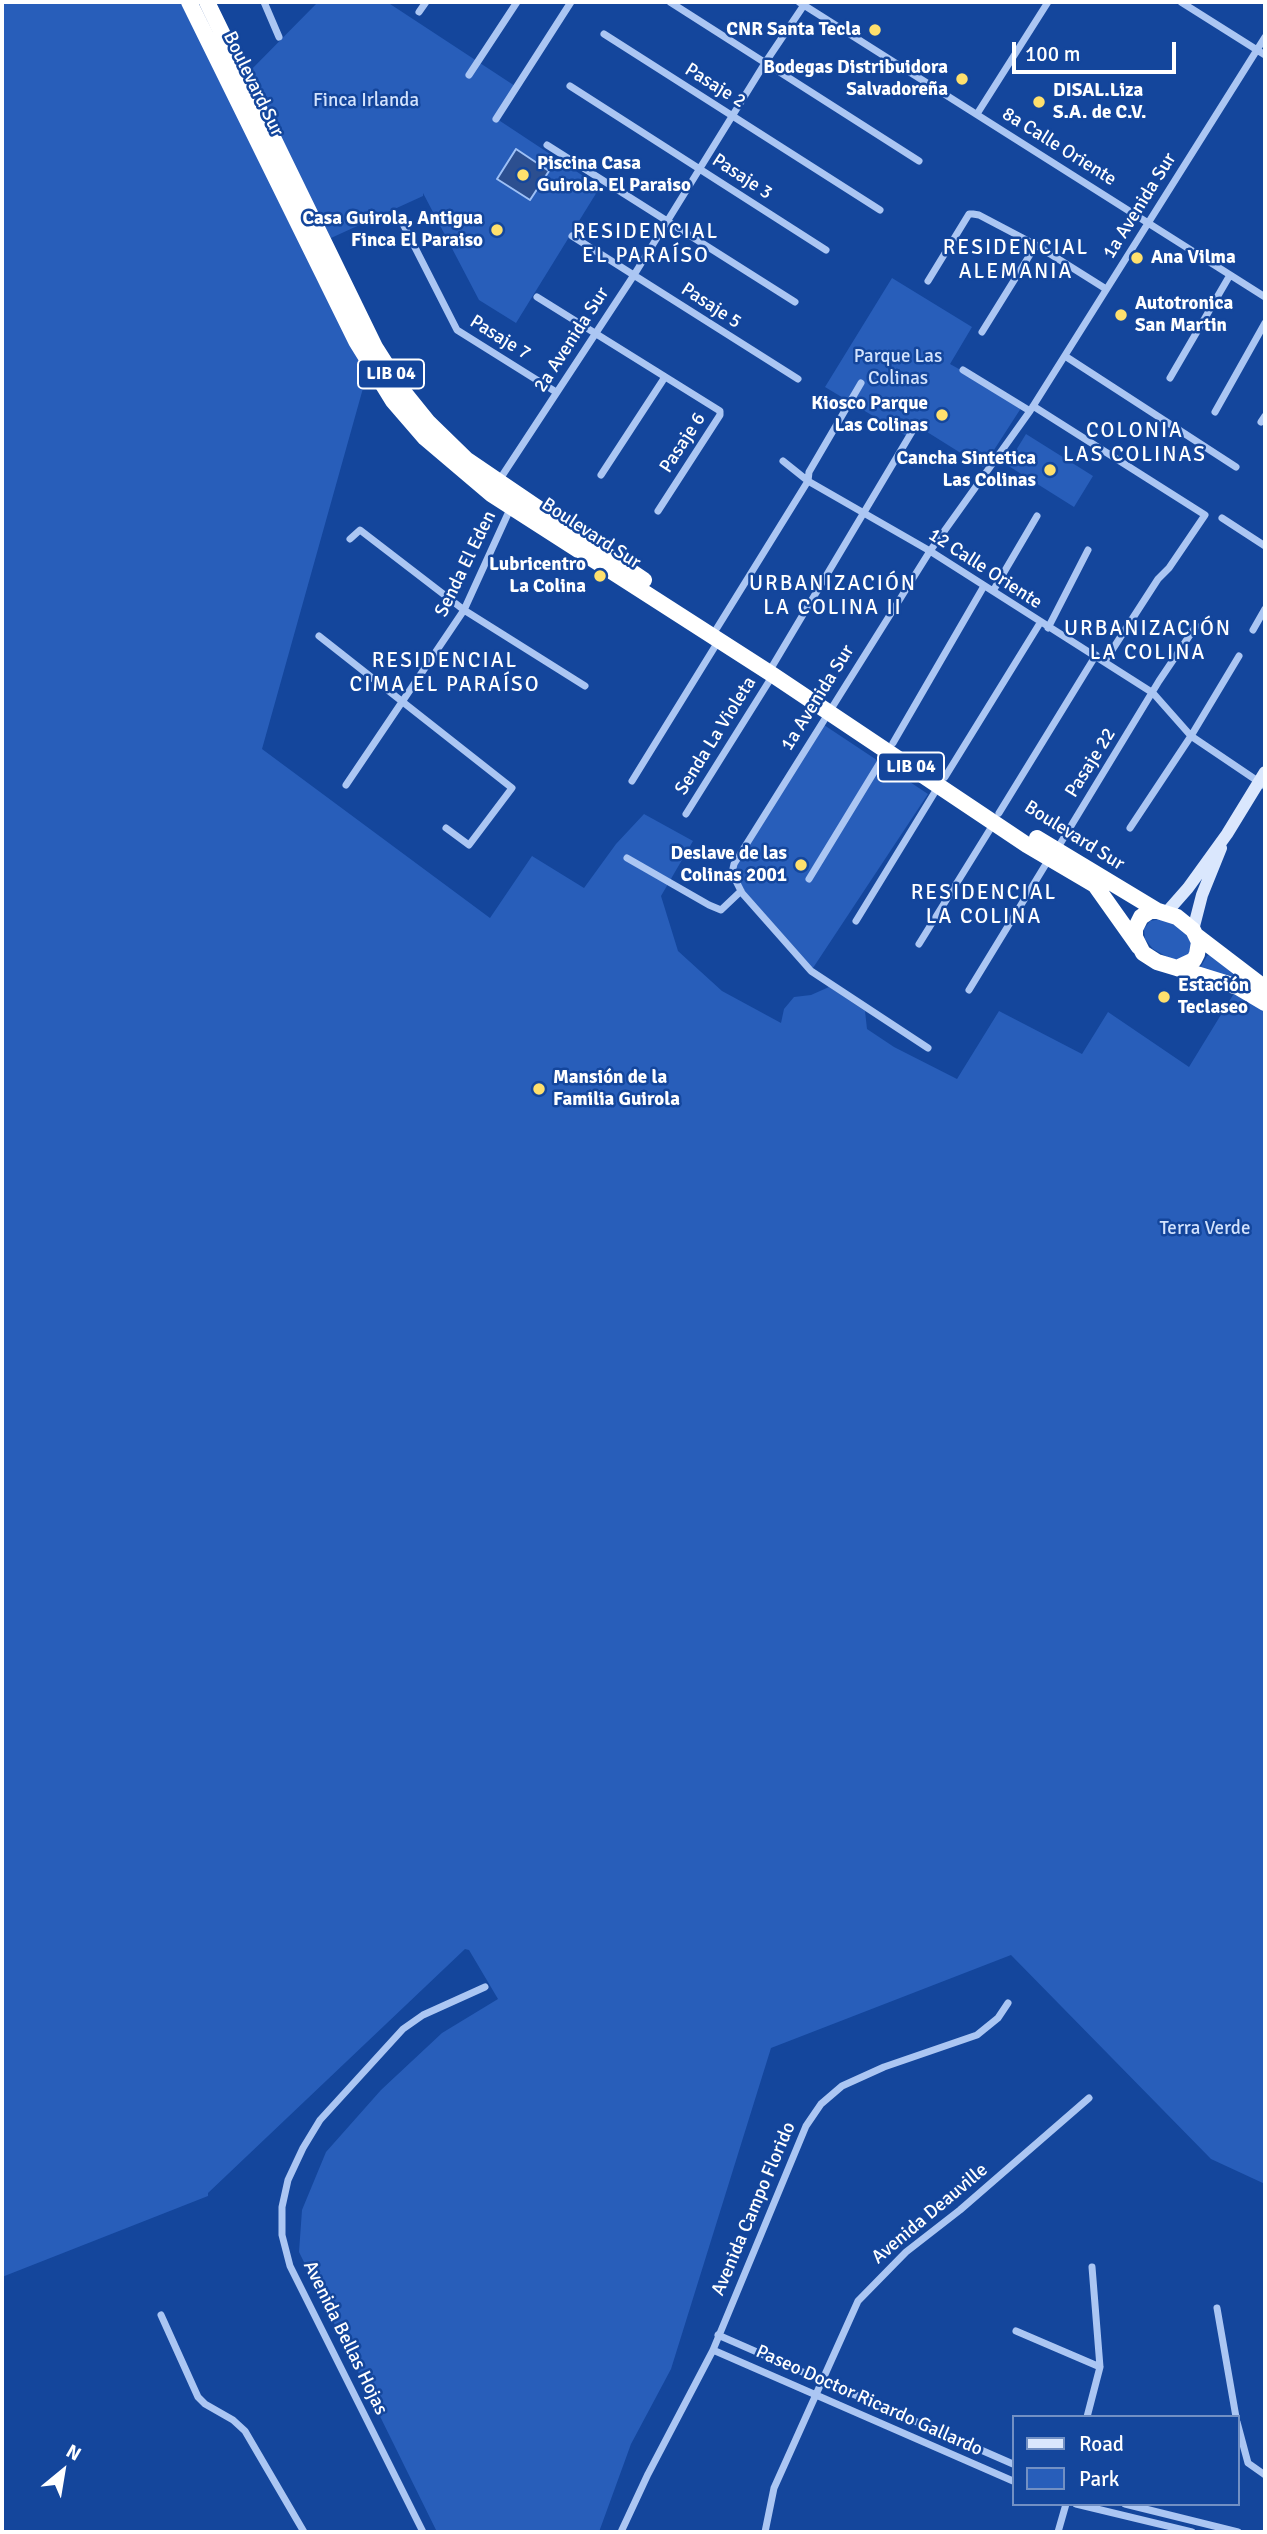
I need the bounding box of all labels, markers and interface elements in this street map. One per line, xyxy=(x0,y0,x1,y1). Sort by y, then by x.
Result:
place label: CNR Santa Tecla xyxy=(726,19,861,41)
marker: CNR Santa Tecla xyxy=(867,22,883,38)
street label: Boulevard Sur xyxy=(218,28,288,140)
scale bar xyxy=(1015,28,1180,72)
text: 100 m xyxy=(1025,41,1080,67)
place label: Bodegas Distribuidora Salvadoreña xyxy=(763,57,948,101)
street label: Pasaje 2 xyxy=(680,59,750,113)
marker: Bodegas Distribuidora Salvadoreña xyxy=(954,71,970,87)
place label: DISAL.Liza S.A. de C.V. xyxy=(1053,80,1146,124)
park label: Finca Irlanda xyxy=(313,90,419,112)
marker: DISAL.Liza S.A. de C.V. xyxy=(1031,94,1047,110)
street label: 8a Calle Oriente xyxy=(998,103,1120,191)
street label: Pasaje 3 xyxy=(708,149,776,205)
street label: 1a Avenida Sur xyxy=(1098,149,1182,263)
place label: Piscina Casa Guirola. El Paraiso xyxy=(537,153,691,197)
marker: Piscina Casa Guirola. El Paraiso xyxy=(515,167,531,183)
place label: Casa Guirola, Antigua Finca El Paraiso xyxy=(302,208,483,252)
district label: RESIDENCIAL EL PARAÍSO xyxy=(574,219,718,269)
marker: Casa Guirola, Antigua Finca El Paraiso xyxy=(489,222,505,238)
district label: RESIDENCIAL ALEMANIA xyxy=(944,235,1088,285)
place label: Ana Vilma xyxy=(1151,247,1236,269)
marker: Ana Vilma xyxy=(1129,250,1145,266)
street label: Pasaje 5 xyxy=(677,278,745,334)
street label: 2a Avenida Sur xyxy=(530,283,614,397)
place label: Autotronica San Martin xyxy=(1135,293,1233,337)
marker: Autotronica San Martin xyxy=(1113,307,1129,323)
street label: Pasaje 7 xyxy=(465,311,535,365)
park label: Parque Las Colinas xyxy=(854,346,942,390)
road number: LIB 04 xyxy=(358,360,424,388)
place label: Kiosco Parque Las Colinas xyxy=(811,393,928,437)
marker: Kiosco Parque Las Colinas xyxy=(934,407,950,423)
street label: Pasaje 6 xyxy=(655,409,711,477)
district label: COLONIA LAS COLINAS xyxy=(1064,418,1206,468)
place label: Cancha Sintetica Las Colinas xyxy=(896,448,1036,492)
marker: Cancha Sintetica Las Colinas xyxy=(1042,462,1058,478)
street label: Boulevard Sur xyxy=(537,493,645,575)
street label: Senda El Eden xyxy=(430,507,502,621)
street label: 12 Calle Oriente xyxy=(924,524,1046,614)
place label: Lubricentro La Colina xyxy=(489,554,586,598)
marker: Lubricentro La Colina xyxy=(592,568,608,584)
district label: URBANIZACIÓN LA COLINA II xyxy=(751,571,915,621)
district label: URBANIZACIÓN LA COLINA xyxy=(1066,616,1230,666)
street label: 1a Avenida Sur xyxy=(776,641,860,755)
district label: RESIDENCIAL CIMA EL PARAÍSO xyxy=(351,648,539,698)
street label: Senda La Violeta xyxy=(671,673,761,799)
street label: Pasaje 22 xyxy=(1061,724,1121,802)
road number: LIB 04 xyxy=(878,752,944,782)
street label: Boulevard Sur xyxy=(1020,796,1128,876)
place label: Deslave de las Colinas 2001 xyxy=(670,843,787,887)
marker: Deslave de las Colinas 2001 xyxy=(793,857,809,873)
district label: RESIDENCIAL LA COLINA xyxy=(912,880,1056,930)
place label: Estación Teclaseo xyxy=(1178,975,1249,1019)
marker: Estación Teclaseo xyxy=(1156,989,1172,1005)
place label: Mansión de la Familia Guirola xyxy=(553,1067,680,1111)
marker: Mansión de la Familia Guirola xyxy=(531,1081,547,1097)
park label: Terra Verde xyxy=(1160,1218,1250,1240)
street label: Avenida Campo Florido xyxy=(707,2119,801,2299)
street label: Avenida Deauville xyxy=(867,2159,993,2269)
street label: Avenida Bellas Hojas xyxy=(298,2257,392,2419)
street label: Paseo Doctor Ricardo Gallardo xyxy=(752,2341,986,2461)
legend xyxy=(1012,2415,1239,2506)
text: Road xyxy=(1079,2431,1124,2457)
north arrow xyxy=(28,2436,98,2506)
text: N xyxy=(62,2439,85,2467)
text: Park xyxy=(1079,2466,1119,2492)

